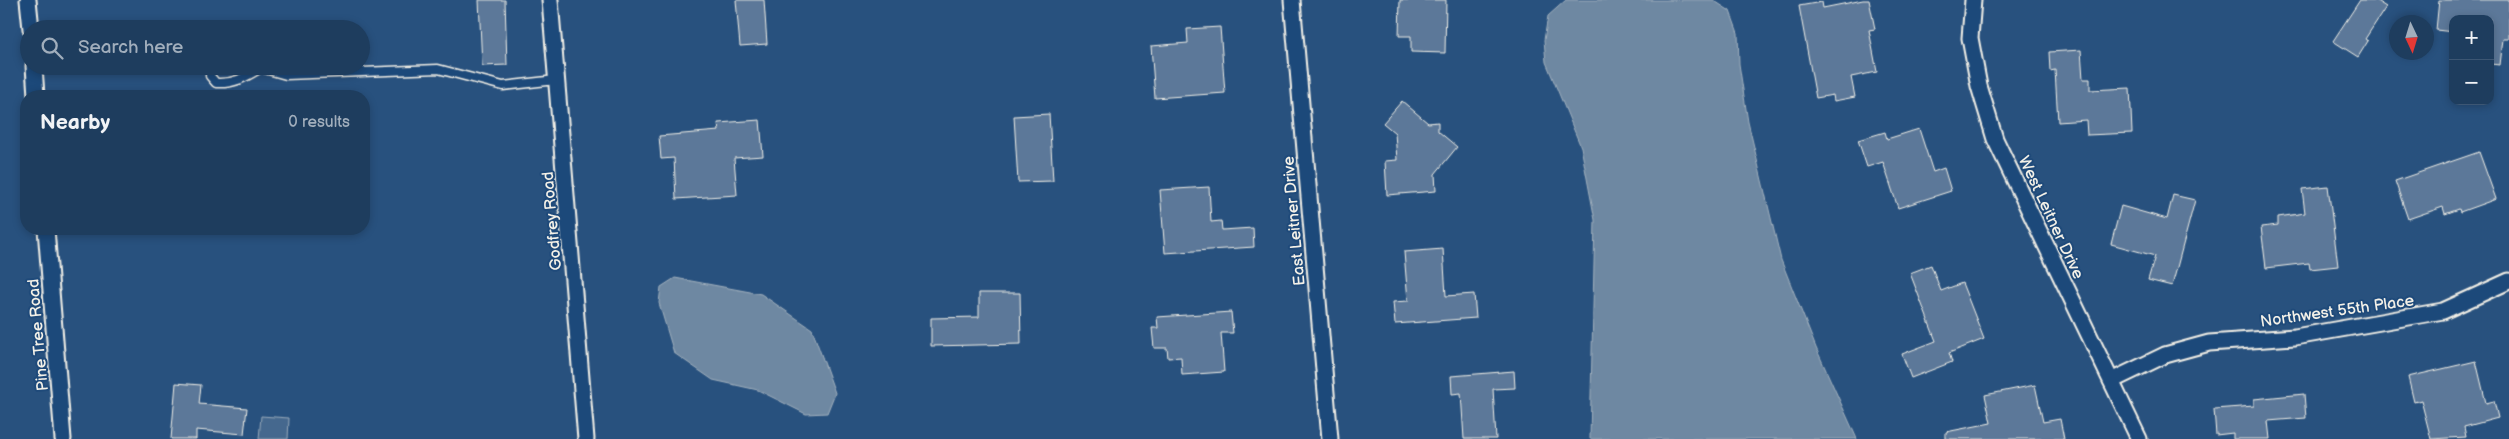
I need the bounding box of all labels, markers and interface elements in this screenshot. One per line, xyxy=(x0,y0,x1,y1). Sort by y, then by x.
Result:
north arrow xyxy=(2389,15,2434,60)
map controls xyxy=(2449,15,2494,105)
button: + xyxy=(2449,15,2494,60)
search box xyxy=(20,20,370,75)
icon: search xyxy=(38,34,66,62)
text: Search here xyxy=(78,36,183,59)
button: − xyxy=(2449,60,2494,105)
text: Nearby xyxy=(40,110,110,135)
text: 0 results xyxy=(288,113,350,132)
street label: West Leitner Drive xyxy=(2014,153,2088,283)
street label: East Leitner Drive xyxy=(1279,155,1310,286)
street label: Godfrey Road xyxy=(539,171,566,271)
street label: Pine Tree Road xyxy=(24,278,53,392)
street label: Northwest 55th Place xyxy=(2259,291,2416,332)

